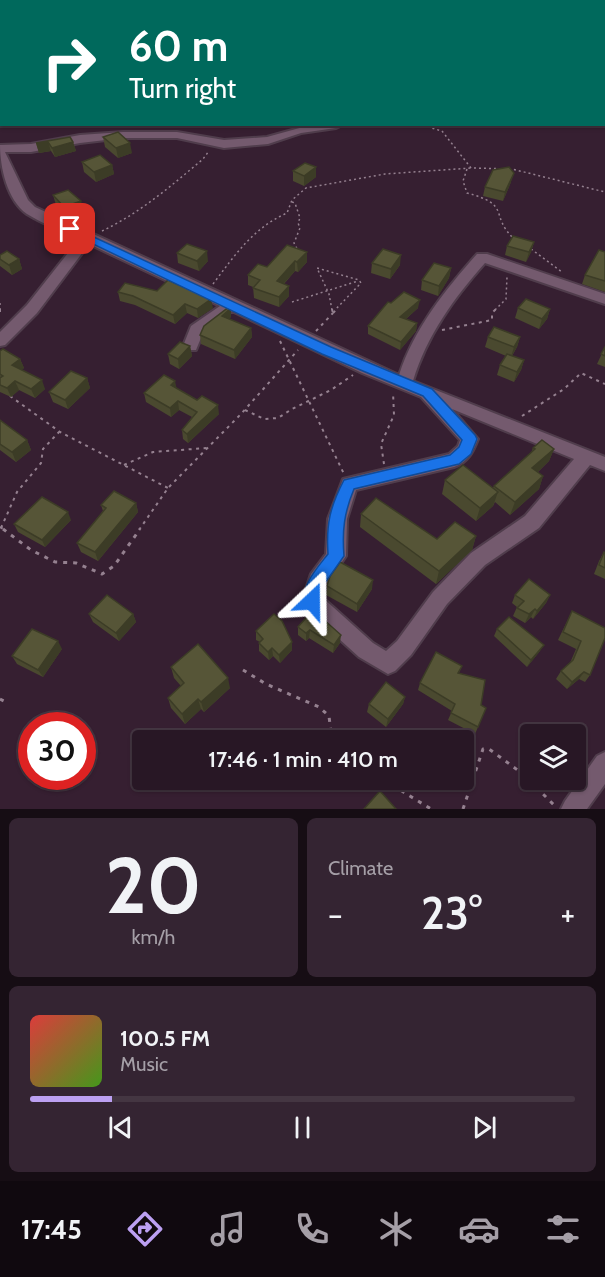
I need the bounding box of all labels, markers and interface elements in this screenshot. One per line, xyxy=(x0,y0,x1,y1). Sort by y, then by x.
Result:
text: 60 m xyxy=(129,20,228,72)
icon: right xyxy=(30,24,108,102)
text: Turn right xyxy=(129,72,236,105)
pin xyxy=(44,203,95,254)
icon: arrive xyxy=(53,212,86,245)
position arrow xyxy=(280,569,344,633)
speed limit sign: 30 xyxy=(18,712,96,790)
map controls xyxy=(520,724,586,790)
button: layers xyxy=(520,724,586,790)
text: 17:46 · 1 min · 410 m xyxy=(208,746,398,773)
text: 20 xyxy=(105,838,202,933)
text: Climate xyxy=(328,856,393,880)
text: 23° xyxy=(421,886,482,940)
text: − xyxy=(328,894,343,934)
text: + xyxy=(560,894,575,934)
text: km/h xyxy=(132,925,175,949)
text: 100.5 FM xyxy=(120,1025,210,1052)
text: Music xyxy=(120,1052,168,1076)
icon: previous xyxy=(104,1111,137,1144)
icon: pause xyxy=(286,1111,319,1144)
icon: next xyxy=(468,1111,501,1144)
icon: directions xyxy=(124,1208,166,1250)
icon: music xyxy=(207,1208,249,1250)
icon: phone xyxy=(291,1208,333,1250)
icon: climate xyxy=(375,1208,417,1250)
icon: car xyxy=(458,1208,500,1250)
icon: filters xyxy=(542,1208,584,1250)
text: 17:45 xyxy=(21,1213,82,1246)

